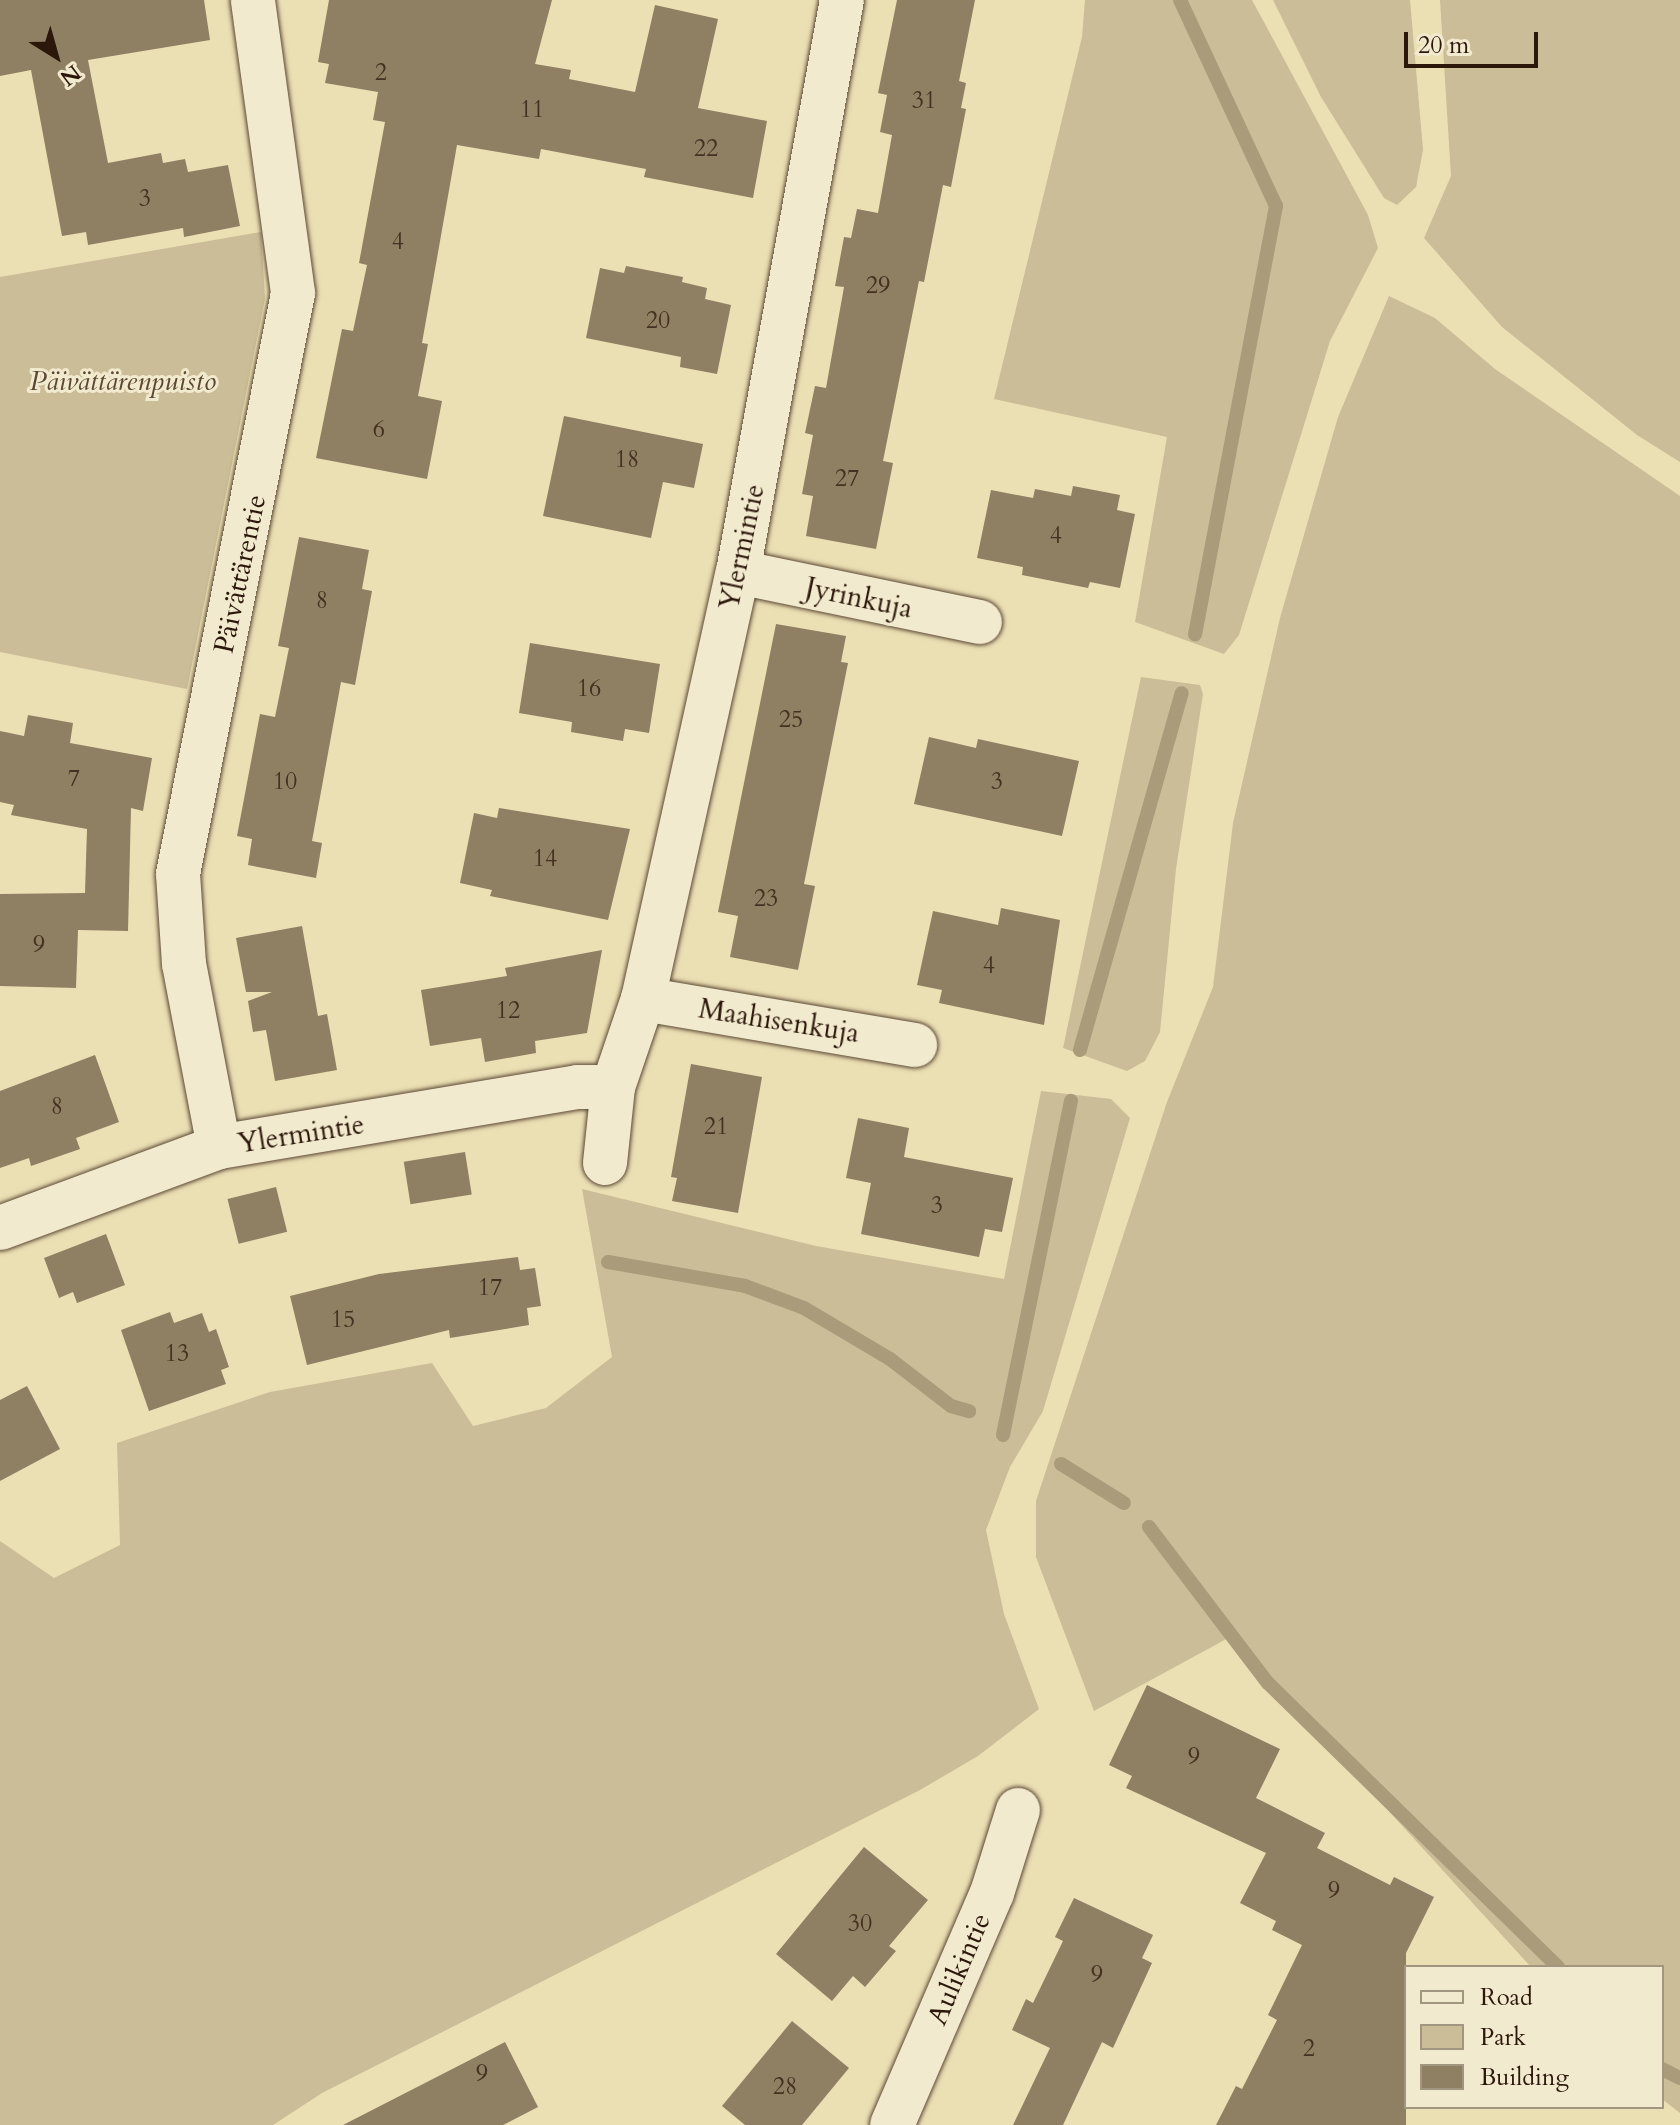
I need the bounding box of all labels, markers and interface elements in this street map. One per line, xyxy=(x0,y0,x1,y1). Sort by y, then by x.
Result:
north arrow xyxy=(16,16,96,96)
scale bar xyxy=(1408,16,1542,66)
text: 20 m xyxy=(1418,29,1469,62)
text: N xyxy=(54,57,87,93)
house number: 2 xyxy=(375,59,387,87)
house number: 31 xyxy=(912,87,936,115)
house number: 11 xyxy=(520,96,544,124)
house number: 22 xyxy=(694,135,718,163)
house number: 3 xyxy=(139,185,151,213)
house number: 4 xyxy=(392,228,404,256)
house number: 29 xyxy=(866,272,890,300)
house number: 20 xyxy=(646,307,670,335)
park label: Päivättärenpuisto xyxy=(30,364,216,398)
house number: 6 xyxy=(373,416,385,444)
house number: 18 xyxy=(615,446,639,474)
house number: 27 xyxy=(835,465,859,493)
street label: Ylermintie xyxy=(712,481,772,613)
street label: Päivättärentie xyxy=(207,491,273,657)
house number: 4 xyxy=(1050,522,1062,550)
street label: Jyrinkuja xyxy=(802,570,916,626)
house number: 8 xyxy=(316,587,328,615)
house number: 16 xyxy=(577,675,601,703)
house number: 25 xyxy=(779,706,803,734)
house number: 7 xyxy=(68,765,80,793)
house number: 10 xyxy=(273,768,297,796)
house number: 3 xyxy=(991,768,1003,796)
house number: 14 xyxy=(533,845,557,873)
house number: 23 xyxy=(754,885,778,913)
house number: 9 xyxy=(33,931,45,959)
house number: 4 xyxy=(983,952,995,980)
street label: Maahisenkuja xyxy=(696,992,862,1050)
house number: 12 xyxy=(496,997,520,1025)
house number: 8 xyxy=(51,1093,63,1121)
street label: Ylermintie xyxy=(235,1107,367,1161)
house number: 21 xyxy=(704,1113,728,1141)
house number: 3 xyxy=(931,1192,943,1220)
house number: 17 xyxy=(478,1274,502,1302)
house number: 15 xyxy=(331,1306,355,1334)
house number: 13 xyxy=(165,1340,189,1368)
house number: 9 xyxy=(1188,1743,1200,1771)
house number: 9 xyxy=(1328,1877,1340,1905)
street label: Aulikintie xyxy=(920,1908,998,2030)
house number: 30 xyxy=(848,1910,872,1938)
house number: 9 xyxy=(1091,1961,1103,1989)
legend xyxy=(1404,1965,1664,2109)
text: Road xyxy=(1480,1981,1533,2014)
text: Park xyxy=(1480,2021,1526,2054)
house number: 2 xyxy=(1303,2035,1315,2063)
house number: 9 xyxy=(476,2060,488,2088)
text: Building xyxy=(1480,2061,1569,2094)
house number: 28 xyxy=(773,2073,797,2101)

